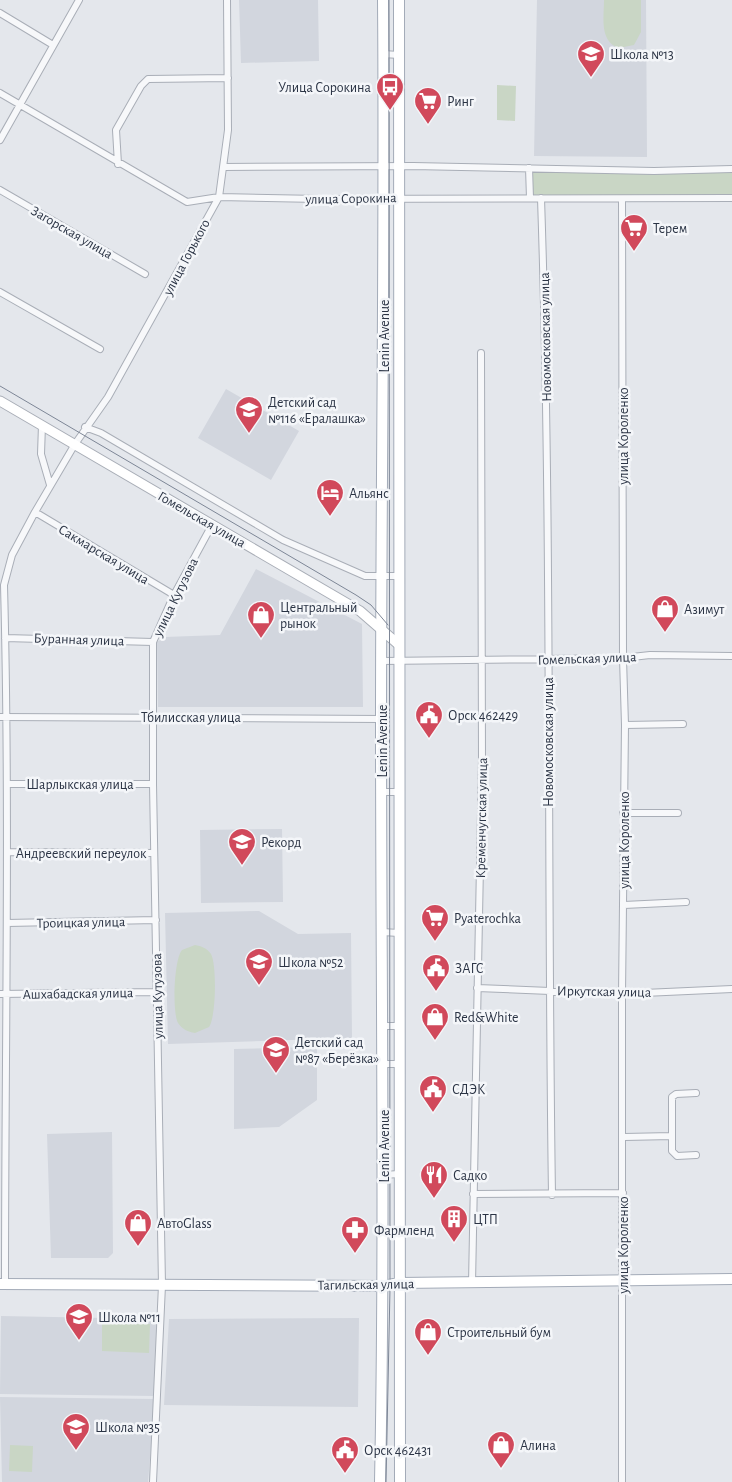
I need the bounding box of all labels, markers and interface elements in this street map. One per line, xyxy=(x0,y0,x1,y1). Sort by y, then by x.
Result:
school or university icon: Школа №13 xyxy=(576,39,606,78)
place label: Школа №13 xyxy=(610,48,674,62)
bus stop icon: Улица Сорокина xyxy=(375,72,405,111)
place label: Улица Сорокина xyxy=(278,81,372,95)
supermarket icon: Ринг xyxy=(413,86,443,125)
place label: Ринг xyxy=(447,95,474,109)
street label: улица Сорокина xyxy=(304,191,397,207)
street label: Загорская улица xyxy=(28,204,115,262)
supermarket icon: Терем xyxy=(619,213,649,252)
street label: улица Горького xyxy=(161,217,213,299)
place label: Терем xyxy=(653,222,687,236)
street label: Новомосковская улица xyxy=(538,271,554,402)
street label: Lenin Avenue xyxy=(378,299,392,373)
street label: улица Короленко xyxy=(617,387,631,486)
school or university icon: Детский сад №116 «Ералашка» xyxy=(234,395,264,434)
place label: Детский сад №116 «Ералашка» xyxy=(268,396,366,426)
hotel icon: Альянс xyxy=(315,478,345,517)
place label: Альянс xyxy=(349,487,389,501)
street label: Гомельская улица xyxy=(155,489,248,551)
street label: Сакмарская улица xyxy=(56,522,152,588)
street label: улица Кутузова xyxy=(150,555,201,640)
shop icon: Азимут xyxy=(650,594,680,633)
shop icon: Центральный рынок xyxy=(246,600,276,639)
place label: Центральный рынок xyxy=(280,601,358,631)
place label: Азимут xyxy=(684,603,725,617)
street label: Буранная улица xyxy=(33,631,125,649)
street label: Гомельская улица xyxy=(537,650,637,668)
street label: Новомосковская улица xyxy=(542,677,556,807)
public building icon: Орск 462429 xyxy=(414,700,444,739)
street label: Lenin Avenue xyxy=(376,704,390,778)
place label: Орск 462429 xyxy=(448,709,518,723)
street label: Тбилисская улица xyxy=(141,711,242,725)
street label: Кременчугская улица xyxy=(474,757,490,879)
street label: Шарлыкская улица xyxy=(26,778,134,792)
street label: улица Короленко xyxy=(618,791,632,890)
school or university icon: Рекорд xyxy=(227,827,257,866)
place label: Рекорд xyxy=(261,836,301,850)
street label: Андреевский переулок xyxy=(16,847,147,861)
supermarket icon: Pyaterochka xyxy=(420,903,450,942)
place label: Pyaterochka xyxy=(454,912,521,926)
street label: Троицкая улица xyxy=(37,915,126,931)
school or university icon: Школа №52 xyxy=(244,947,274,986)
street label: улица Кутузова xyxy=(150,953,166,1040)
public building icon: ЗАГС xyxy=(421,953,451,992)
place label: Школа №52 xyxy=(278,956,343,970)
place label: ЗАГС xyxy=(455,962,484,976)
street label: Иркутская улица xyxy=(557,984,652,1000)
street label: Ашхабадская улица xyxy=(23,986,134,1002)
shop icon: Red&White xyxy=(420,1002,450,1041)
place label: Red&White xyxy=(454,1011,518,1025)
school or university icon: Детский сад №87 «Берёзка» xyxy=(261,1035,291,1074)
place label: Детский сад №87 «Берёзка» xyxy=(295,1036,379,1066)
public building icon: СДЭК xyxy=(418,1074,448,1113)
place label: СДЭК xyxy=(452,1083,485,1097)
street label: Lenin Avenue xyxy=(378,1109,392,1183)
restaurant icon: Садко xyxy=(419,1160,449,1199)
place label: Садко xyxy=(453,1169,487,1183)
street label: улица Короленко xyxy=(617,1196,631,1295)
building icon: ЦТП xyxy=(439,1204,469,1243)
shop icon: АвтоGlass xyxy=(123,1208,153,1247)
place label: ЦТП xyxy=(473,1213,498,1227)
pharmacy icon: Фармленд xyxy=(340,1215,370,1254)
place label: АвтоGlass xyxy=(157,1217,212,1231)
place label: Фармленд xyxy=(374,1224,434,1238)
street label: Тагильская улица xyxy=(318,1277,415,1293)
school or university icon: Школа №11 xyxy=(64,1302,94,1341)
place label: Школа №11 xyxy=(98,1311,161,1325)
shop icon: Строительный бум xyxy=(413,1317,443,1356)
place label: Строительный бум xyxy=(447,1326,551,1340)
school or university icon: Школа №35 xyxy=(61,1412,91,1451)
place label: Школа №35 xyxy=(95,1421,160,1435)
shop icon: Алина xyxy=(486,1430,516,1469)
public building icon: Орск 462431 xyxy=(330,1435,360,1474)
place label: Алина xyxy=(520,1439,556,1453)
place label: Орск 462431 xyxy=(364,1444,432,1458)

